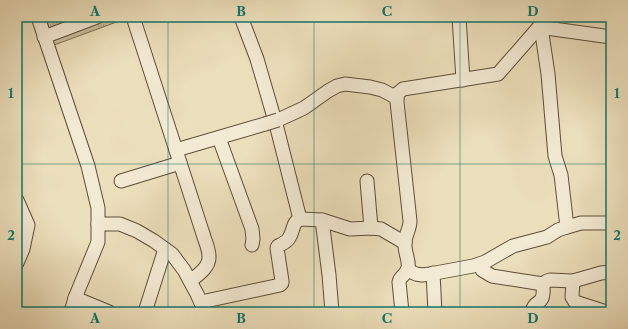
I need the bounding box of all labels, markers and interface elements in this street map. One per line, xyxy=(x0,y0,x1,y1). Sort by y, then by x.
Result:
text: A xyxy=(89,3,101,19)
text: B xyxy=(236,3,246,19)
text: C xyxy=(382,3,392,19)
text: D xyxy=(527,3,539,19)
text: 1 xyxy=(8,85,14,101)
text: 1 xyxy=(614,85,620,101)
text: 2 xyxy=(7,227,15,243)
text: 2 xyxy=(613,227,621,243)
text: A xyxy=(89,310,101,326)
text: B xyxy=(236,310,246,326)
text: C xyxy=(382,310,392,326)
text: D xyxy=(527,310,539,326)

